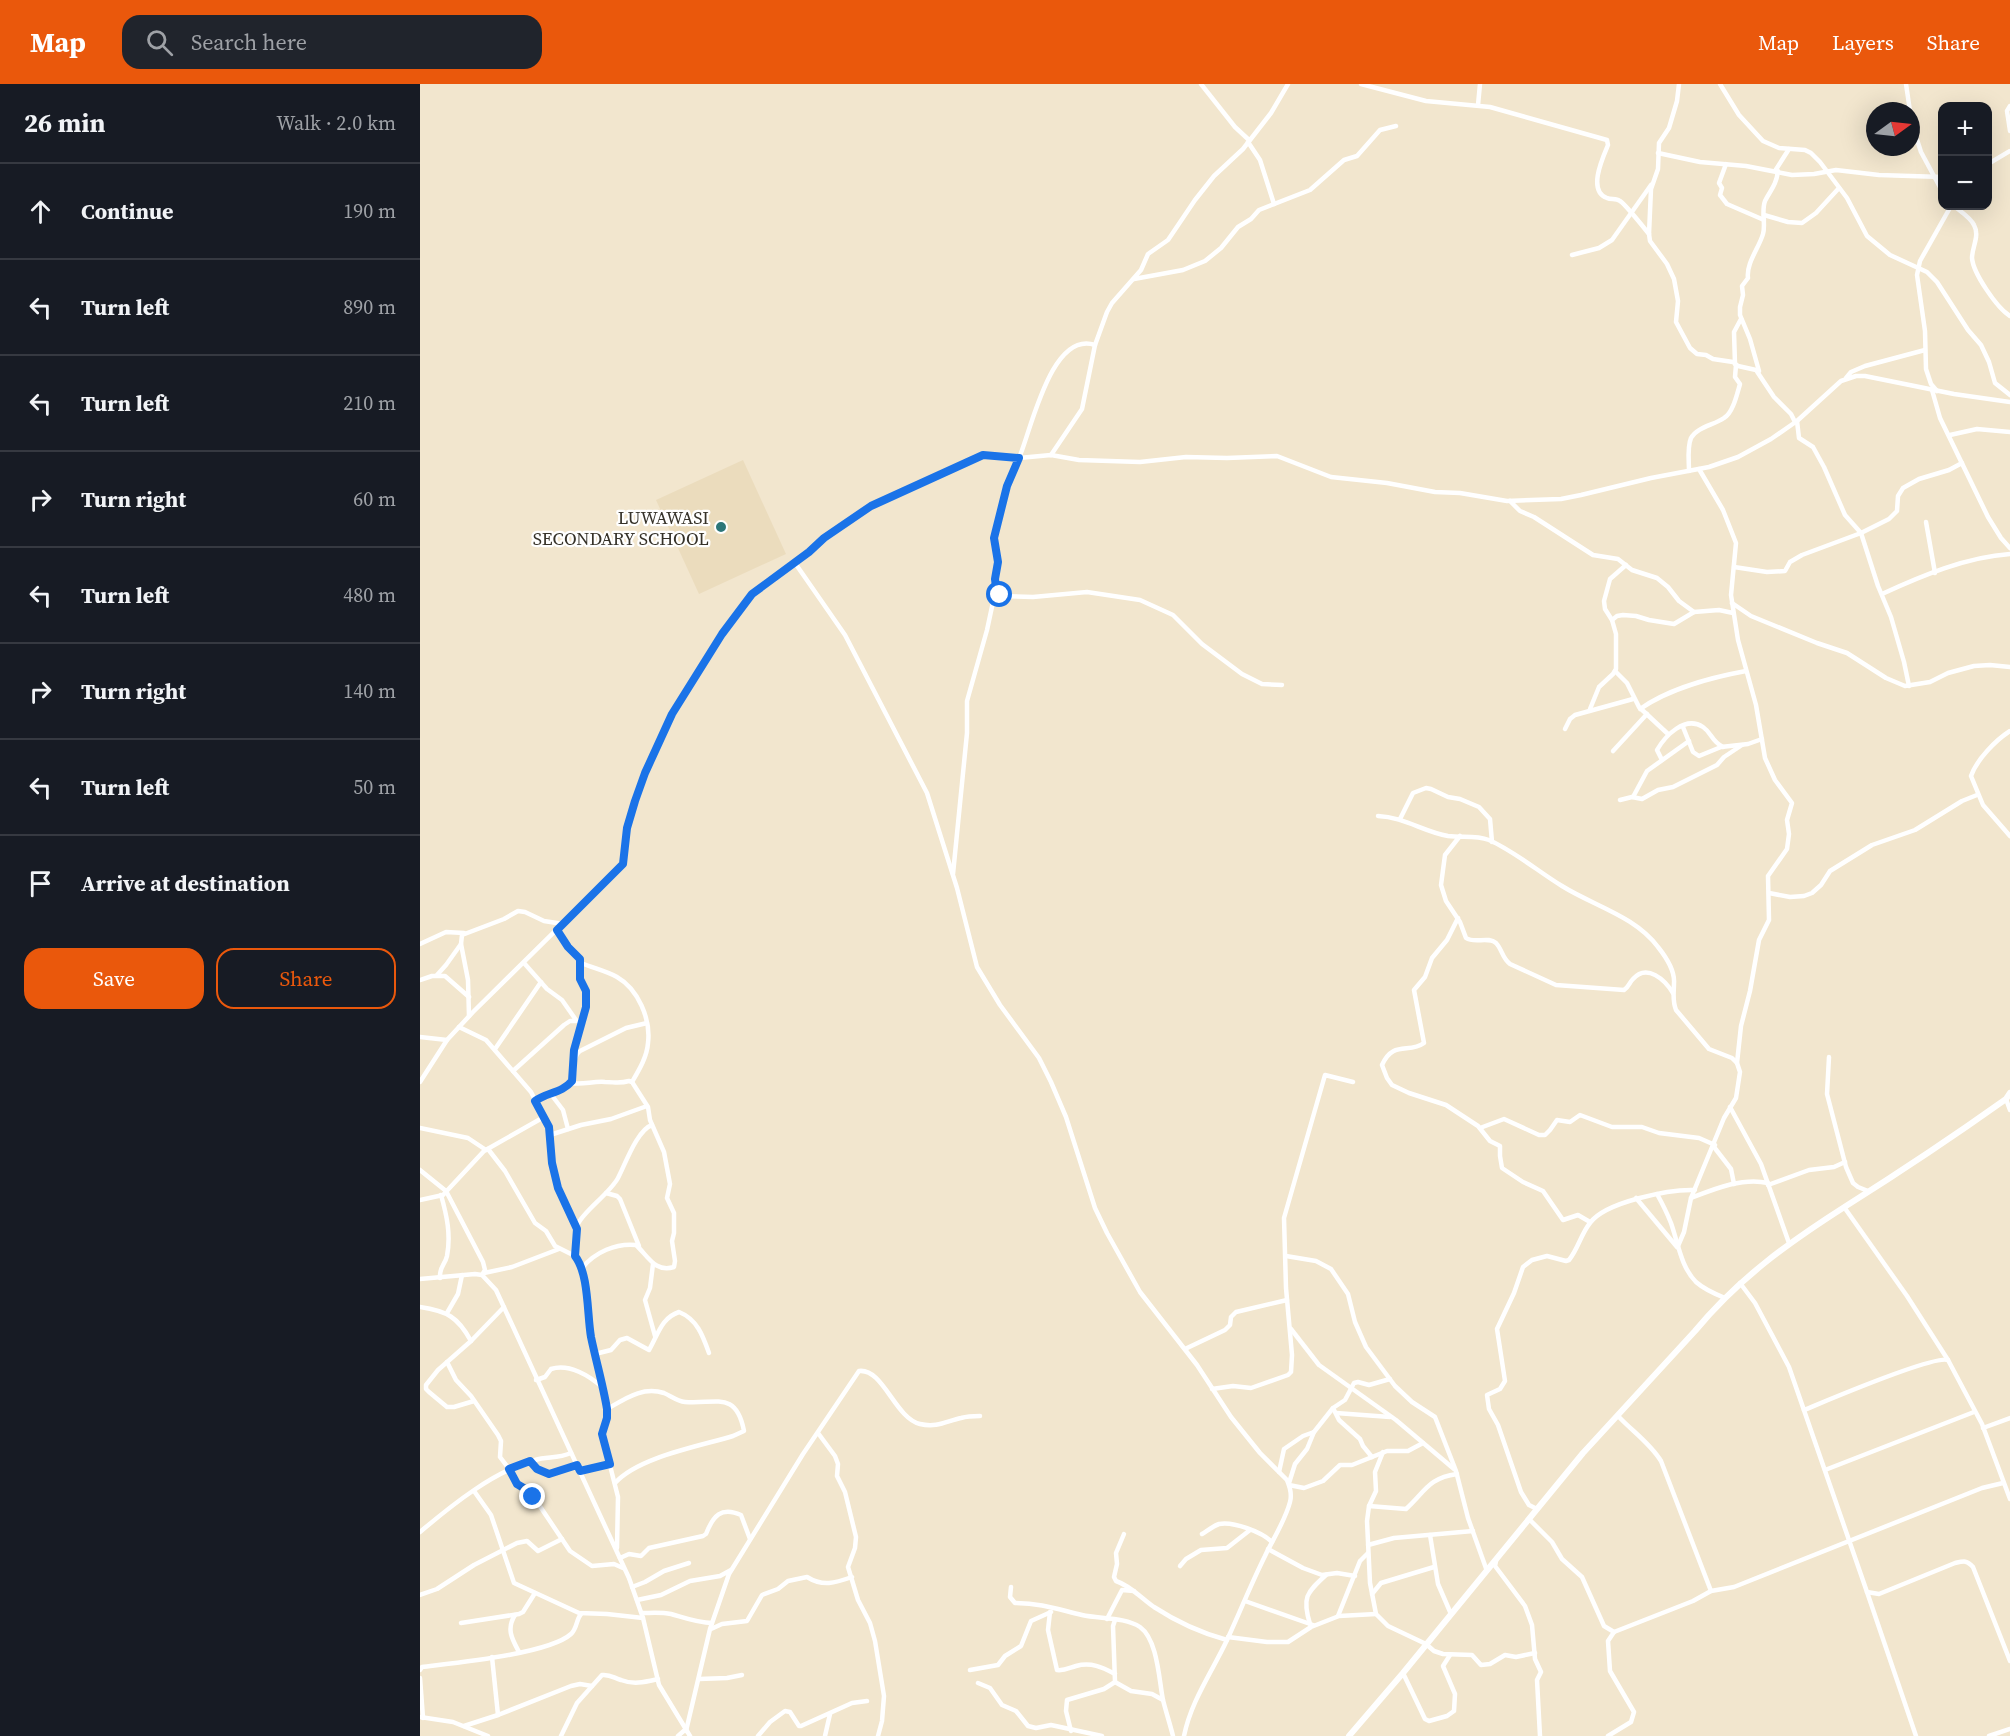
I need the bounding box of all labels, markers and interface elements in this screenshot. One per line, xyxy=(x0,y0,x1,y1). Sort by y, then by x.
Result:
search box xyxy=(122,15,542,69)
text: Map xyxy=(30,23,86,61)
icon: search xyxy=(143,26,176,59)
text: Search here xyxy=(191,27,307,57)
text: Map xyxy=(1758,28,1799,57)
text: Layers xyxy=(1832,28,1894,57)
text: Share xyxy=(1927,28,1980,57)
north arrow xyxy=(1866,102,1920,156)
map controls xyxy=(1938,102,1992,210)
button: + xyxy=(1938,102,1992,156)
text: 26 min xyxy=(24,105,106,141)
text: Walk · 2.0 km xyxy=(276,109,396,137)
button: − xyxy=(1938,156,1992,210)
icon: ahead xyxy=(24,195,57,228)
text: Continue xyxy=(81,196,174,226)
text: 190 m xyxy=(343,197,396,225)
icon: left xyxy=(24,291,57,324)
text: Turn left xyxy=(81,292,169,322)
text: 890 m xyxy=(343,293,396,321)
icon: left xyxy=(24,387,57,420)
text: Turn left xyxy=(81,388,169,418)
text: 210 m xyxy=(343,389,396,417)
icon: right xyxy=(24,483,57,516)
text: Turn right xyxy=(81,484,186,514)
text: 60 m xyxy=(353,485,396,513)
place label: LUWAWASI SECONDARY SCHOOL xyxy=(533,505,709,551)
marker: LUWAWASI SECONDARY SCHOOL xyxy=(714,520,728,534)
icon: left xyxy=(24,579,57,612)
text: Turn left xyxy=(81,580,169,610)
text: 480 m xyxy=(343,581,396,609)
route start xyxy=(986,581,1012,607)
icon: right xyxy=(24,675,57,708)
text: Turn right xyxy=(81,676,186,706)
text: 140 m xyxy=(343,677,396,705)
icon: left xyxy=(24,771,57,804)
text: Turn left xyxy=(81,772,169,802)
text: 50 m xyxy=(353,773,396,801)
icon: arrive xyxy=(24,867,57,900)
text: Arrive at destination xyxy=(81,868,290,898)
button: Save xyxy=(24,948,204,1009)
button: Share xyxy=(216,948,396,1009)
route end xyxy=(519,1483,545,1509)

